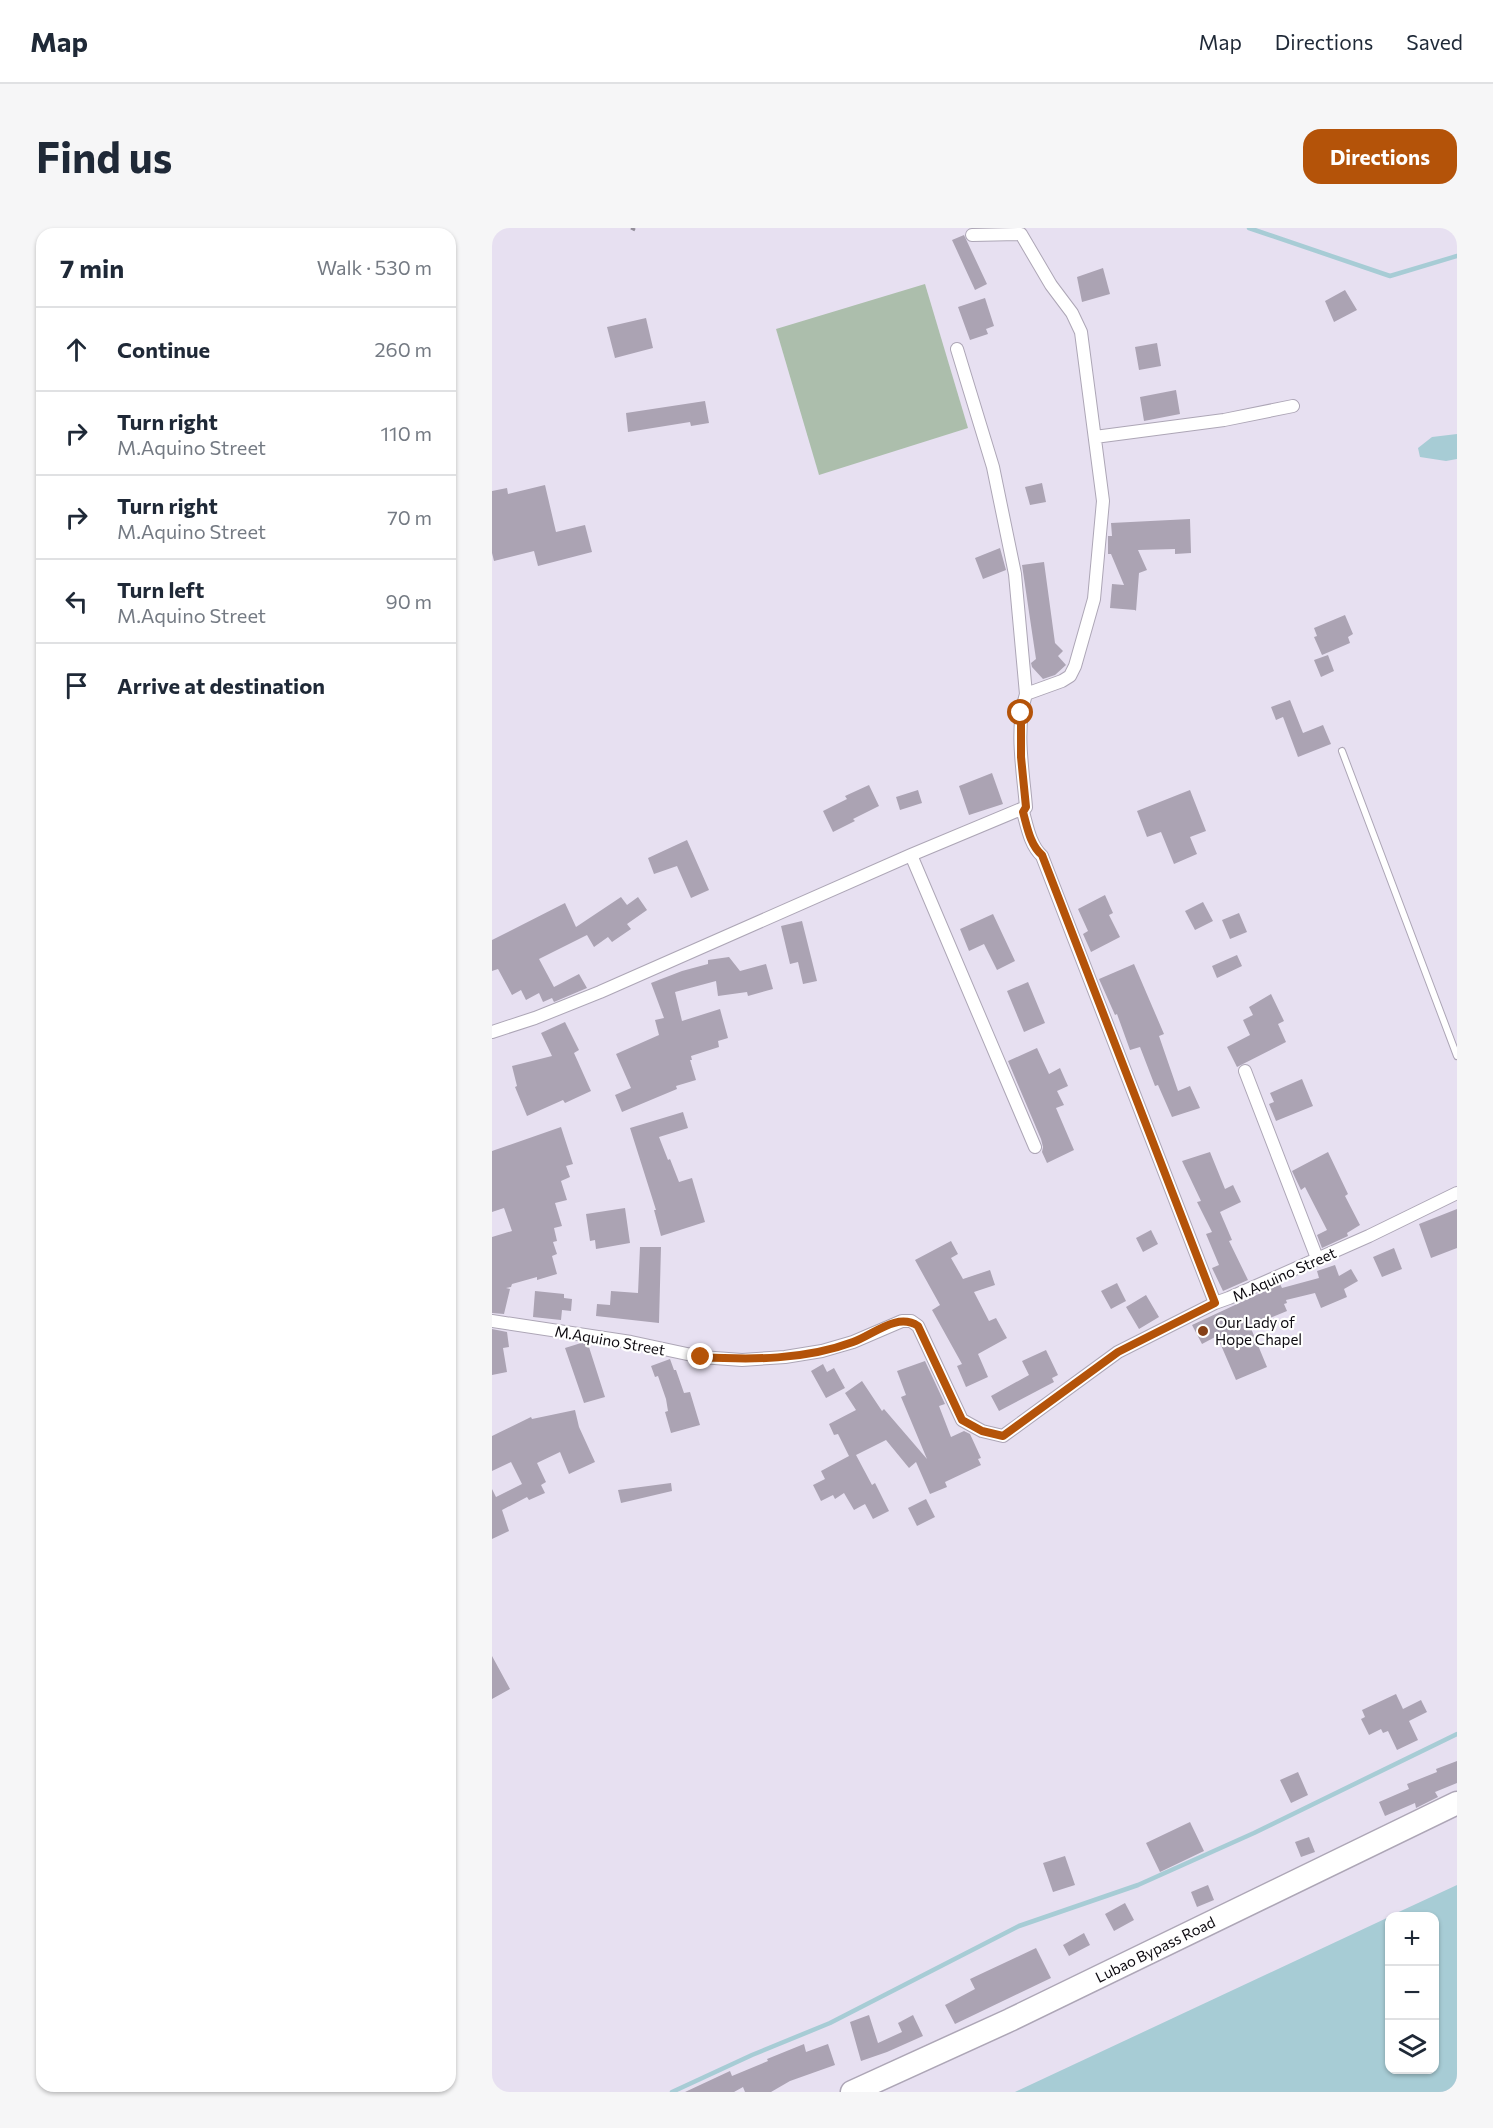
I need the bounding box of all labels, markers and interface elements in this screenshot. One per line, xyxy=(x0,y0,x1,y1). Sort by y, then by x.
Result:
text: Map xyxy=(30,24,88,58)
text: Map xyxy=(1199,29,1242,54)
text: Directions xyxy=(1275,29,1373,54)
text: Saved xyxy=(1406,29,1463,54)
button: Directions xyxy=(1303,129,1457,184)
text: Find us xyxy=(36,130,172,182)
text: 7 min xyxy=(60,252,124,283)
text: Walk · 530 m xyxy=(317,255,432,279)
icon: ahead xyxy=(60,333,93,366)
text: Continue xyxy=(117,336,210,363)
text: 260 m xyxy=(374,337,432,361)
text: Turn right xyxy=(117,408,218,435)
icon: right xyxy=(60,417,93,450)
text: 110 m xyxy=(381,421,432,445)
text: M.Aquino Street xyxy=(117,435,266,459)
text: Turn right xyxy=(117,492,218,519)
icon: right xyxy=(60,501,93,534)
text: 70 m xyxy=(387,505,432,529)
text: M.Aquino Street xyxy=(117,519,266,543)
text: Turn left xyxy=(117,576,204,603)
icon: left xyxy=(60,585,93,618)
text: 90 m xyxy=(386,589,432,613)
text: M.Aquino Street xyxy=(117,603,266,627)
icon: arrive xyxy=(60,669,93,702)
text: Arrive at destination xyxy=(117,672,325,699)
route start xyxy=(1007,699,1033,725)
street label: M.Aquino Street xyxy=(1229,1243,1339,1305)
place label: Our Lady of Hope Chapel xyxy=(1215,1313,1302,1348)
street label: M.Aquino Street xyxy=(553,1321,667,1359)
marker: Our Lady of Hope Chapel xyxy=(1196,1324,1210,1338)
route end xyxy=(687,1343,713,1369)
street label: Lubao Bypass Road xyxy=(1092,1912,1218,1986)
map controls xyxy=(1385,1912,1439,2074)
button: + xyxy=(1385,1912,1439,1966)
button: − xyxy=(1385,1966,1439,2020)
button: layers xyxy=(1385,2020,1439,2074)

